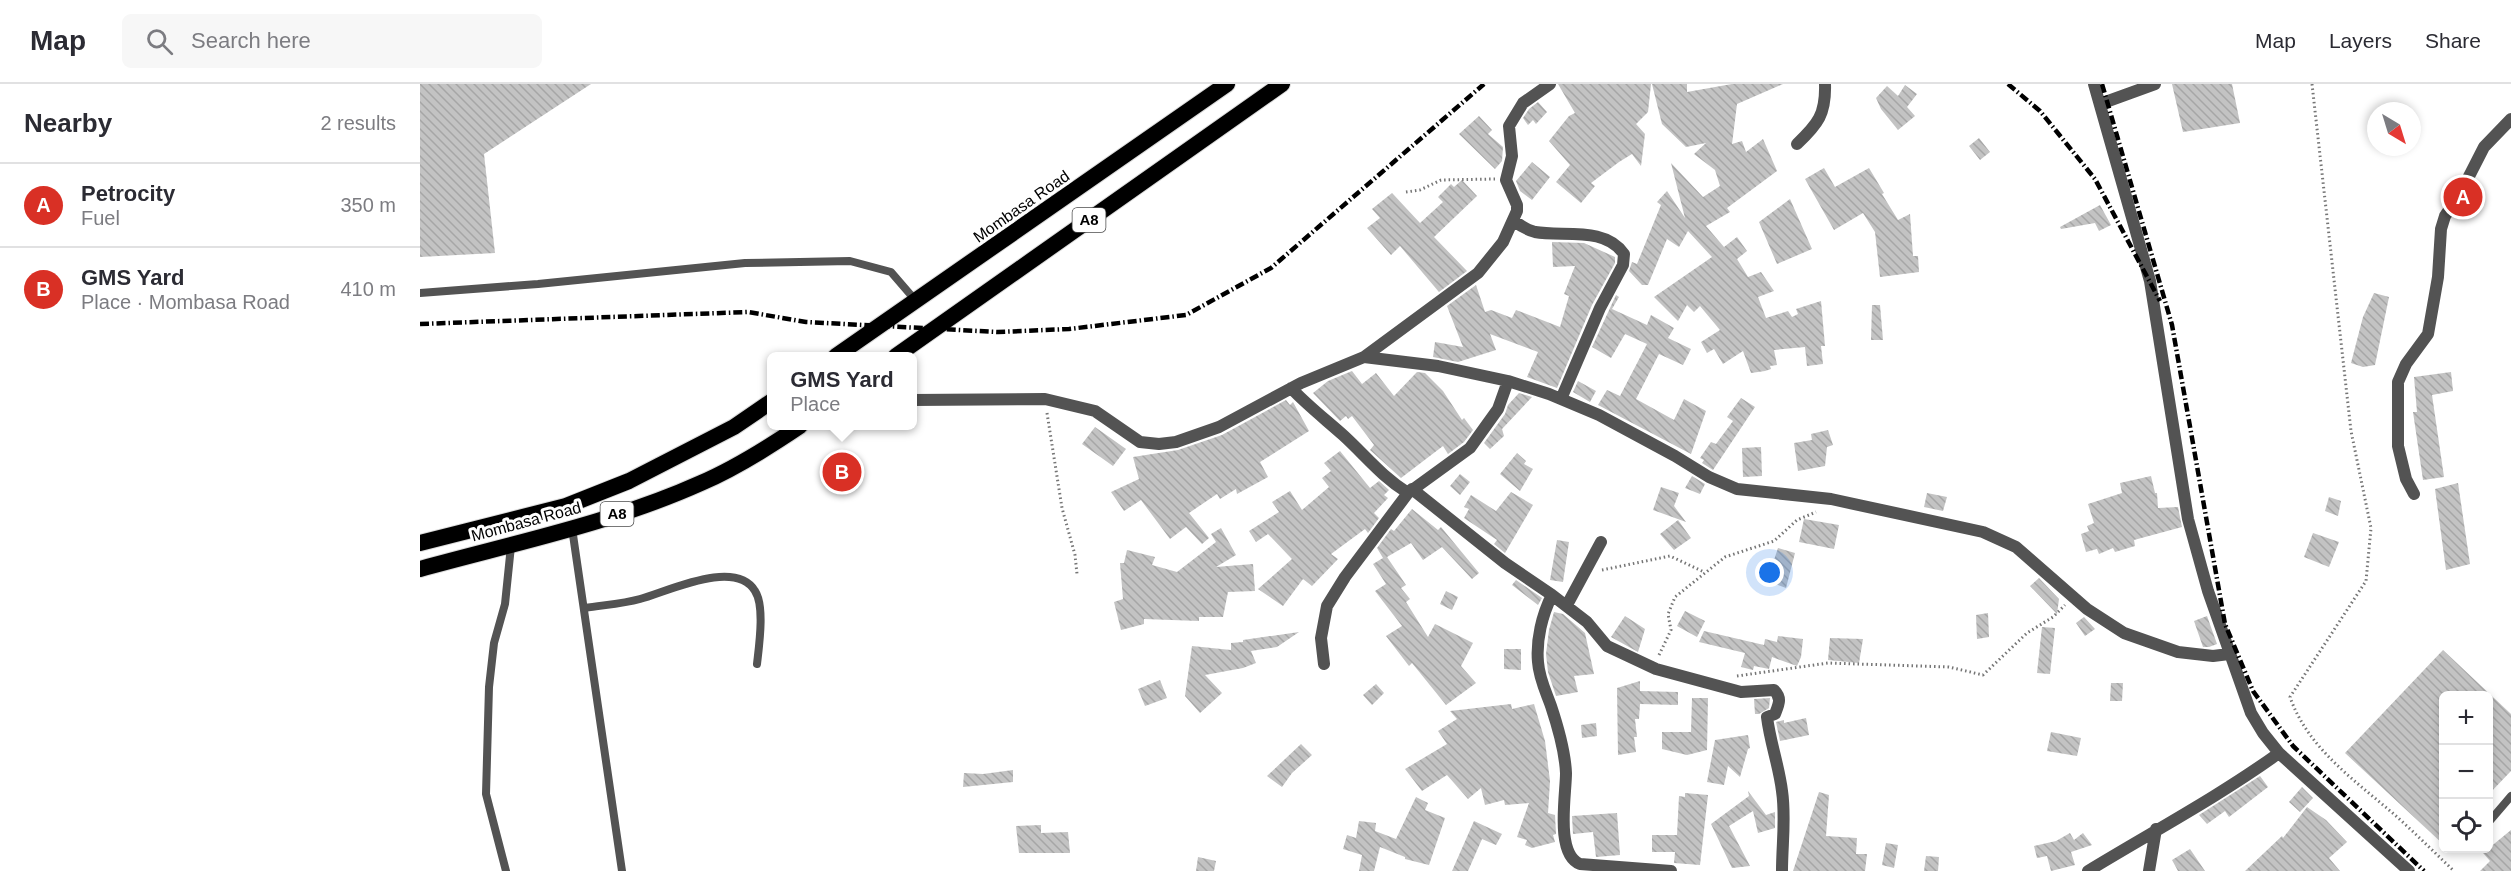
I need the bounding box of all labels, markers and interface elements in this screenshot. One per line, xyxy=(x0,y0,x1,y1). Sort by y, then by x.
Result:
search box xyxy=(122,14,542,68)
text: Map xyxy=(30,25,86,56)
icon: search xyxy=(143,25,176,58)
text: Search here xyxy=(191,28,311,53)
text: Map xyxy=(2255,29,2296,52)
text: Layers xyxy=(2329,29,2392,52)
text: Share xyxy=(2425,29,2481,52)
north arrow xyxy=(2367,102,2421,156)
text: Nearby xyxy=(24,108,112,138)
text: 2 results xyxy=(320,112,396,134)
street label: Mombasa Road xyxy=(970,167,1072,246)
pin: A xyxy=(2444,174,2482,220)
text: Petrocity xyxy=(81,181,175,206)
text: A xyxy=(36,194,51,216)
text: 350 m xyxy=(340,194,396,216)
text: Fuel xyxy=(81,207,120,229)
road number: A8 xyxy=(1072,208,1106,232)
text: GMS Yard xyxy=(81,265,185,290)
text: B xyxy=(36,278,51,300)
text: 410 m xyxy=(340,278,396,300)
text: Place · Mombasa Road xyxy=(81,291,290,313)
popup xyxy=(767,352,917,430)
text: GMS Yard xyxy=(790,367,894,392)
text: Place xyxy=(790,393,840,415)
pin: B xyxy=(822,450,862,494)
street label: Mombasa Road xyxy=(469,499,583,544)
road number: A8 xyxy=(600,502,634,526)
your location xyxy=(1755,558,1784,587)
map controls xyxy=(2439,691,2493,853)
button: + xyxy=(2439,691,2493,745)
button: − xyxy=(2439,745,2493,799)
button: locate xyxy=(2439,799,2493,853)

